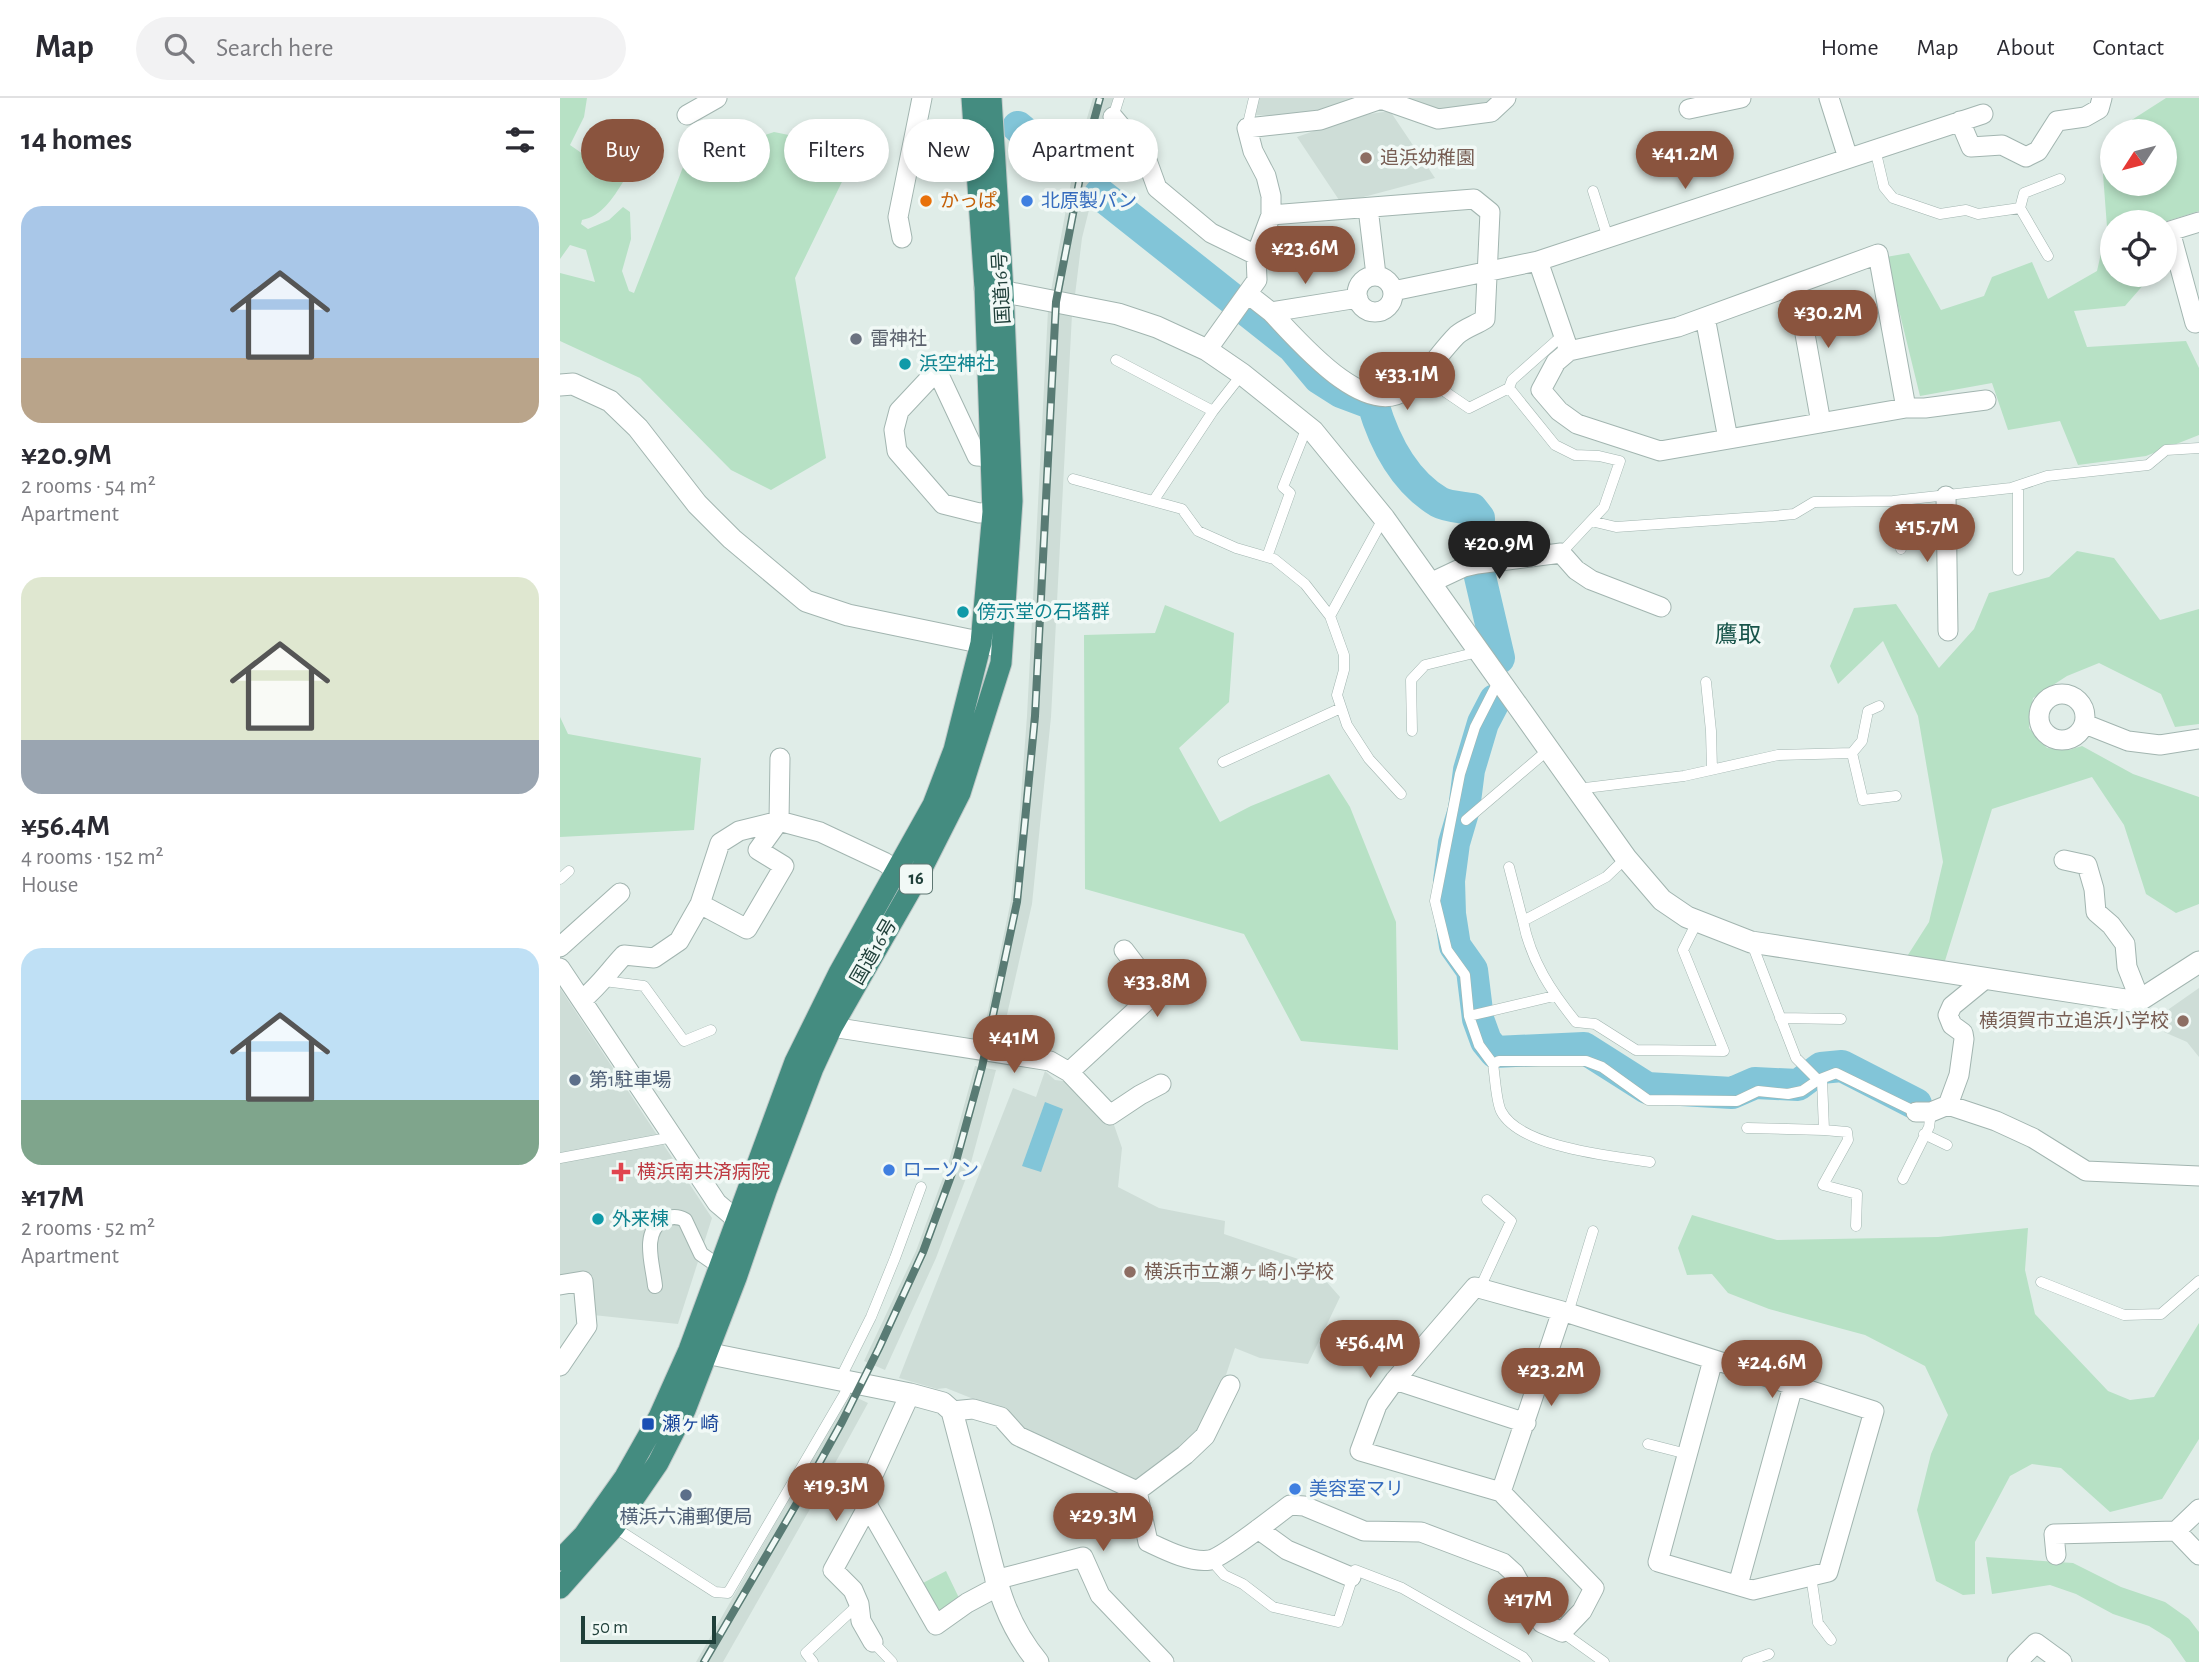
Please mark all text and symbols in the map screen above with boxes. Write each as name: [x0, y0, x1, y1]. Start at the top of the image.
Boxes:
search box: [136, 17, 626, 80]
icon: search: [160, 29, 198, 67]
text: Map: [35, 31, 94, 64]
text: Search here: [216, 35, 334, 61]
text: Home: [1821, 36, 1879, 60]
text: Map: [1917, 36, 1959, 60]
text: About: [1997, 36, 2054, 60]
text: Contact: [2092, 36, 2164, 60]
chip: Buy: [581, 119, 664, 182]
chip: Rent: [678, 119, 770, 182]
chip: Filters: [784, 119, 889, 182]
chip: New: [903, 119, 994, 182]
chip: Apartment: [1008, 119, 1158, 182]
north arrow: [2100, 119, 2177, 196]
map controls: [2100, 119, 2177, 287]
icon: filters: [501, 121, 539, 159]
text: 14 homes: [21, 125, 132, 155]
pin: ¥41.2M: [1628, 132, 1742, 191]
text: ¥41.2M: [1652, 142, 1718, 165]
place label: 追浜幼稚園: [1380, 147, 1475, 168]
marker: 追浜幼稚園: [1358, 150, 1374, 166]
place label: 北原製パン: [1041, 190, 1137, 211]
place label: かっぱ: [940, 191, 997, 211]
marker: かっぱ: [918, 193, 934, 209]
marker: 北原製パン: [1019, 193, 1035, 209]
button: locate: [2100, 210, 2177, 287]
pin: ¥23.6M: [1248, 226, 1362, 286]
text: ¥23.6M: [1271, 237, 1339, 260]
street label: 国道16号: [990, 251, 1013, 325]
icon: home: [217, 252, 343, 378]
pin: ¥30.2M: [1771, 290, 1885, 350]
text: ¥30.2M: [1794, 301, 1862, 324]
place label: 雷神社: [870, 328, 927, 349]
marker: 雷神社: [848, 331, 864, 347]
pin: ¥33.1M: [1350, 352, 1464, 412]
place label: 浜空神社: [919, 353, 995, 374]
marker: 浜空神社: [897, 356, 913, 372]
text: ¥33.1M: [1375, 363, 1439, 386]
text: ¥20.9M: [21, 440, 112, 470]
text: 2 rooms · 54 m²: [21, 475, 156, 498]
text: Apartment: [21, 503, 119, 526]
pin: ¥15.7M: [1870, 504, 1984, 564]
text: ¥15.7M: [1895, 515, 1959, 538]
pin: ¥20.9M: [1442, 522, 1556, 581]
text: ¥20.9M: [1464, 532, 1534, 555]
place label: 傍示堂の石塔群: [977, 601, 1110, 622]
marker: 傍示堂の石塔群: [955, 604, 971, 620]
district label: 鷹取: [1715, 622, 1761, 647]
icon: home: [217, 623, 343, 749]
text: ¥56.4M: [21, 811, 110, 841]
text: 4 rooms · 152 m²: [21, 846, 164, 869]
road number: 16: [900, 864, 932, 894]
text: House: [21, 874, 78, 897]
street label: 国道16号: [847, 915, 900, 988]
pin: ¥33.8M: [1100, 960, 1214, 1019]
text: ¥33.8M: [1124, 970, 1190, 993]
icon: home: [217, 994, 343, 1120]
place label: 横須賀市立追浜小学校: [1979, 1010, 2169, 1031]
marker: 横須賀市立追浜小学校: [2175, 1013, 2191, 1029]
pin: ¥41M: [973, 1016, 1055, 1075]
text: ¥41M: [989, 1026, 1039, 1049]
place label: 第1駐車場: [589, 1069, 672, 1090]
marker: 第1駐車場: [567, 1072, 583, 1088]
place label: 横浜南共済病院: [637, 1161, 770, 1182]
place label: ローソン: [903, 1161, 979, 1180]
marker: 横浜南共済病院: [611, 1162, 631, 1182]
marker: ローソン: [881, 1162, 897, 1178]
text: ¥17M: [21, 1182, 84, 1212]
place label: 外来棟: [612, 1208, 669, 1229]
marker: 外来棟: [590, 1211, 606, 1227]
text: 2 rooms · 52 m²: [21, 1217, 155, 1240]
text: Apartment: [21, 1245, 119, 1268]
place label: 横浜市立瀬ヶ崎小学校: [1144, 1261, 1334, 1282]
marker: 横浜市立瀬ヶ崎小学校: [1122, 1264, 1138, 1280]
pin: ¥56.4M: [1313, 1320, 1427, 1380]
text: ¥56.4M: [1336, 1331, 1404, 1354]
pin: ¥24.6M: [1715, 1340, 1829, 1400]
pin: ¥23.2M: [1494, 1348, 1608, 1408]
text: ¥24.6M: [1737, 1351, 1807, 1374]
text: ¥23.2M: [1517, 1359, 1585, 1382]
place label: 瀬ヶ崎: [662, 1414, 719, 1434]
marker: 瀬ヶ崎: [640, 1416, 656, 1432]
pin: ¥19.3M: [779, 1464, 893, 1523]
text: ¥19.3M: [804, 1474, 869, 1497]
place label: 美容室マリ: [1309, 1478, 1404, 1499]
marker: 美容室マリ: [1287, 1481, 1303, 1497]
marker: 横浜六浦郵便局: [678, 1487, 694, 1503]
pin: ¥29.3M: [1046, 1494, 1160, 1553]
text: ¥29.3M: [1069, 1504, 1137, 1527]
place label: 横浜六浦郵便局: [619, 1506, 753, 1527]
pin: ¥17M: [1487, 1578, 1569, 1637]
text: ¥17M: [1504, 1588, 1552, 1611]
scale bar: [581, 1613, 716, 1645]
text: 50 m: [592, 1618, 628, 1637]

